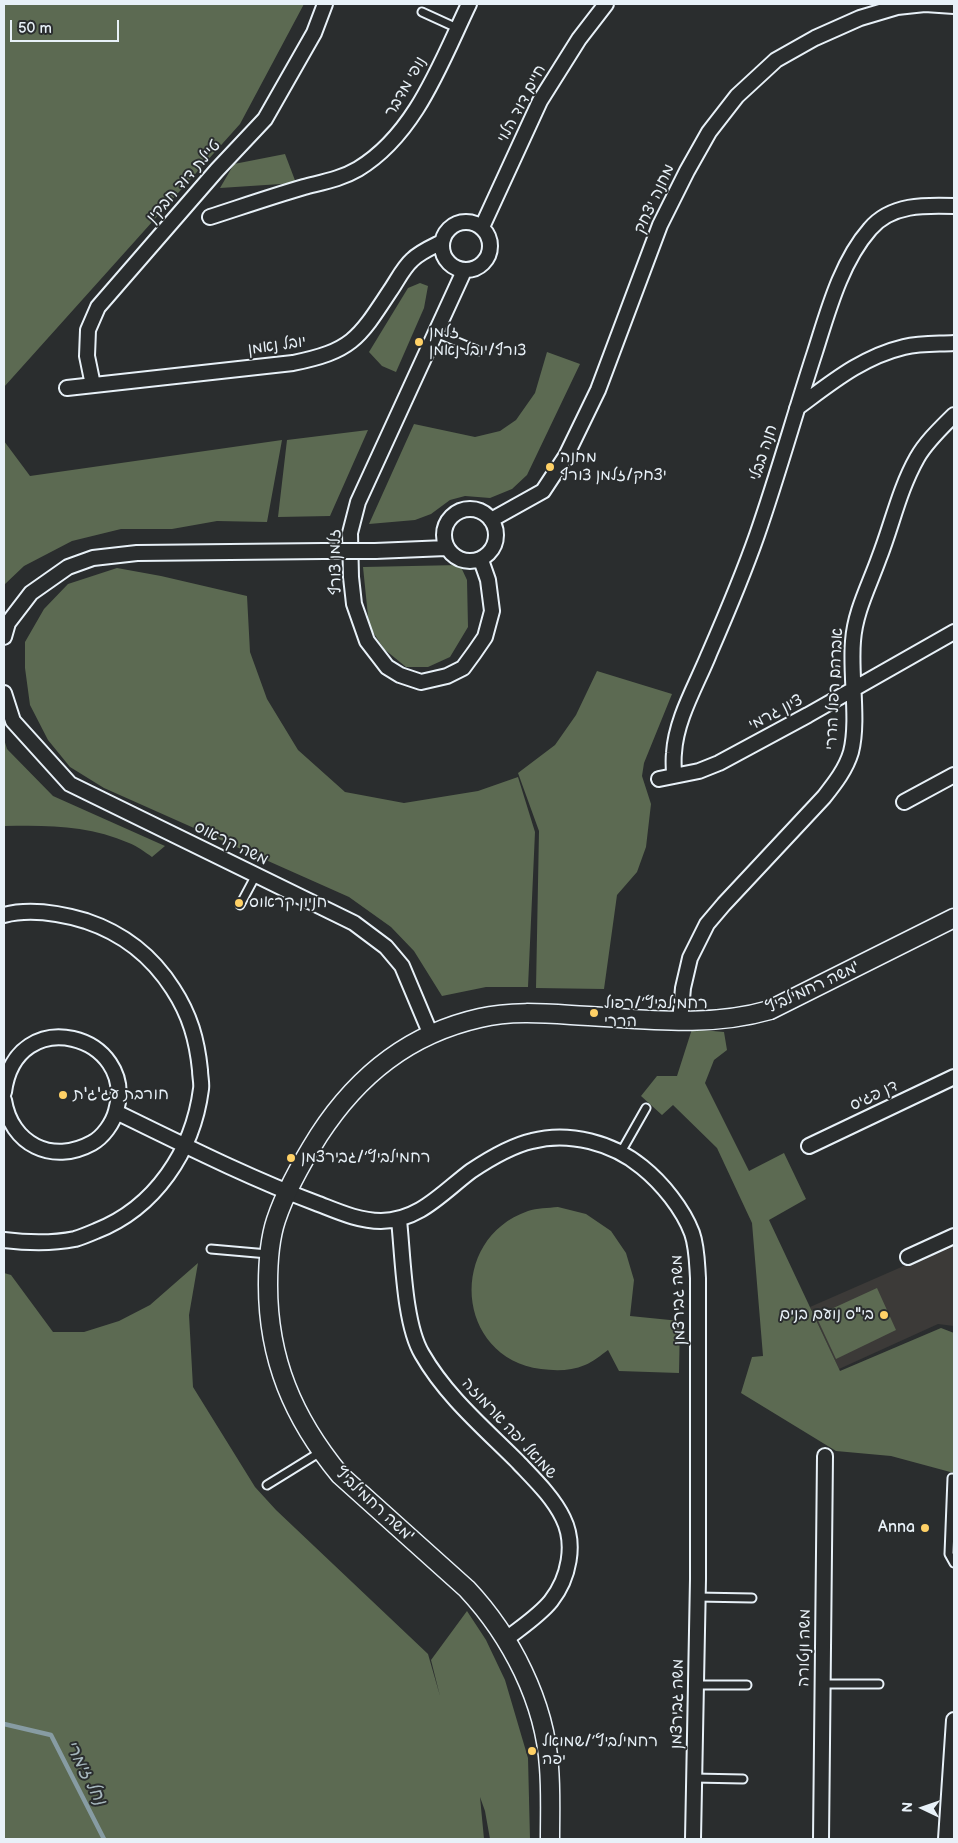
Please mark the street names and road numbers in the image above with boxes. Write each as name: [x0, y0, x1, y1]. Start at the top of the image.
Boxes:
street label: נופי מדבר: [381, 53, 431, 121]
street label: חיים דוד הלוי: [493, 62, 551, 146]
street label: טיילת דוד חבקין: [143, 137, 225, 227]
street label: מחנה יצחק: [631, 161, 679, 237]
street label: יובל נאמן: [247, 332, 307, 360]
street label: חנה בבלי: [746, 423, 782, 483]
street label: זלמן צורף: [326, 529, 346, 595]
street label: אברהם רפול הררי: [822, 627, 848, 751]
street label: ציון גרמי: [746, 691, 806, 735]
street label: משה קראוס: [191, 818, 271, 870]
street label: משה רחמילביץ': [763, 958, 863, 1018]
street label: דן פגיס: [847, 1077, 901, 1115]
street label: משה גבירצמן: [668, 1255, 690, 1345]
street label: שמואל יפה ארמוזה: [457, 1374, 561, 1484]
street label: משה רחמילביץ': [331, 1464, 417, 1546]
street label: משה ונטורה: [795, 1609, 815, 1687]
street label: משה גבירצמן: [668, 1659, 688, 1749]

